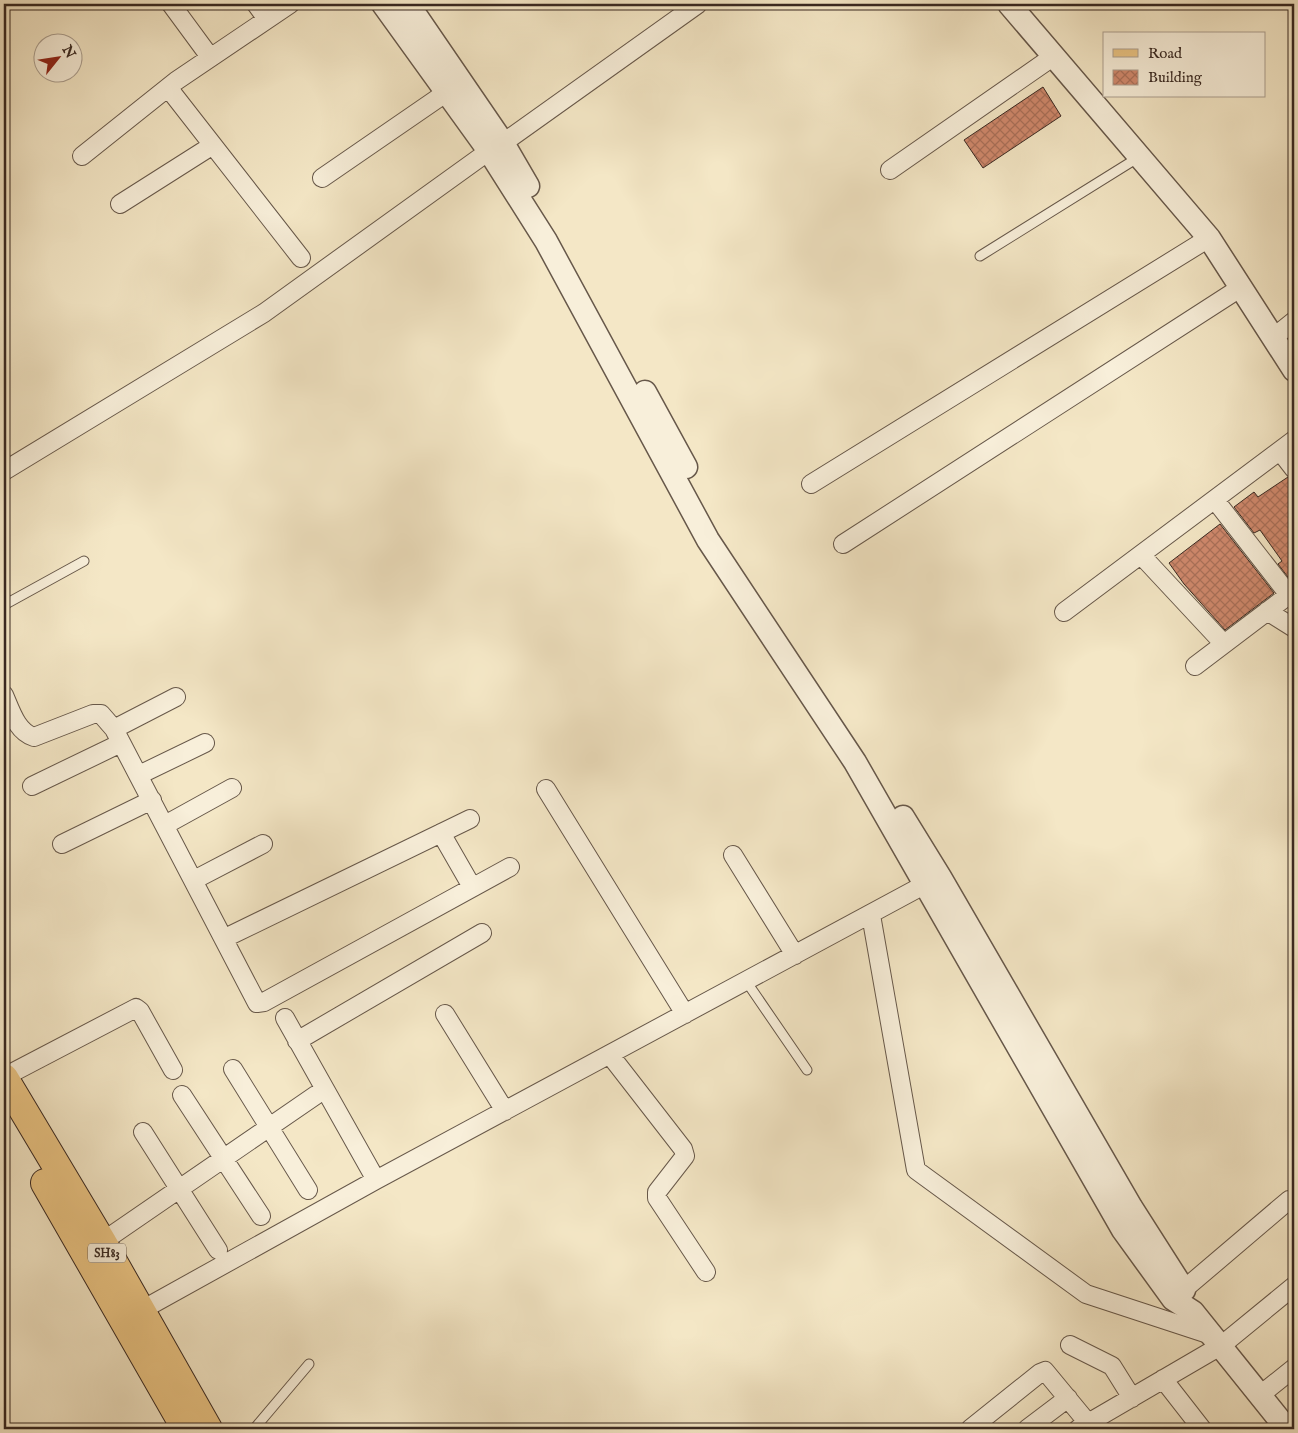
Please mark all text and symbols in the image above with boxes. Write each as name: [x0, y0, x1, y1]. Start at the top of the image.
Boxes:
north arrow: [32, 32, 82, 82]
legend: [1103, 32, 1266, 98]
text: N: [57, 41, 79, 62]
text: Road: [1148, 44, 1183, 63]
text: Building: [1148, 68, 1203, 87]
road number: SH83: [88, 1244, 126, 1262]

